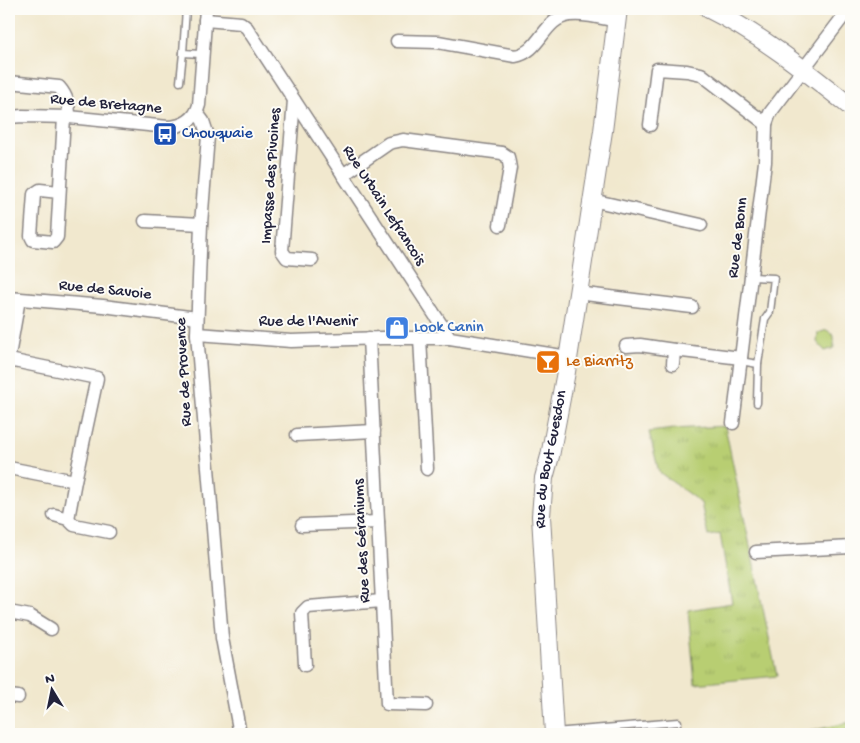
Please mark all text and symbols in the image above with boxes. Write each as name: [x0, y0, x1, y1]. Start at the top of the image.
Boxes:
street label: Rue de Bretagne: [49, 91, 163, 119]
street label: Impasse des Pivoines: [258, 106, 286, 244]
bus stop icon: Chouquaie: [152, 121, 178, 147]
place label: Chouquaie: [182, 125, 254, 144]
street label: Rue Urbain Lefrancois: [337, 142, 430, 271]
street label: Rue de Bonn: [725, 196, 753, 279]
street label: Rue de Savoie: [58, 277, 153, 305]
street label: Rue de l'Avenir: [259, 313, 359, 332]
shop icon: Look Canin: [384, 315, 410, 341]
street label: Rue de Provence: [173, 316, 197, 427]
place label: Look Canin: [414, 319, 484, 338]
bar icon: Le Biarritz: [535, 349, 561, 375]
place label: Le Biarritz: [566, 353, 634, 372]
street label: Rue du Bout Guesdon: [531, 388, 572, 529]
street label: Rue des Géraniums: [350, 477, 376, 603]
north arrow: [28, 666, 78, 716]
text: N: [44, 670, 56, 689]

